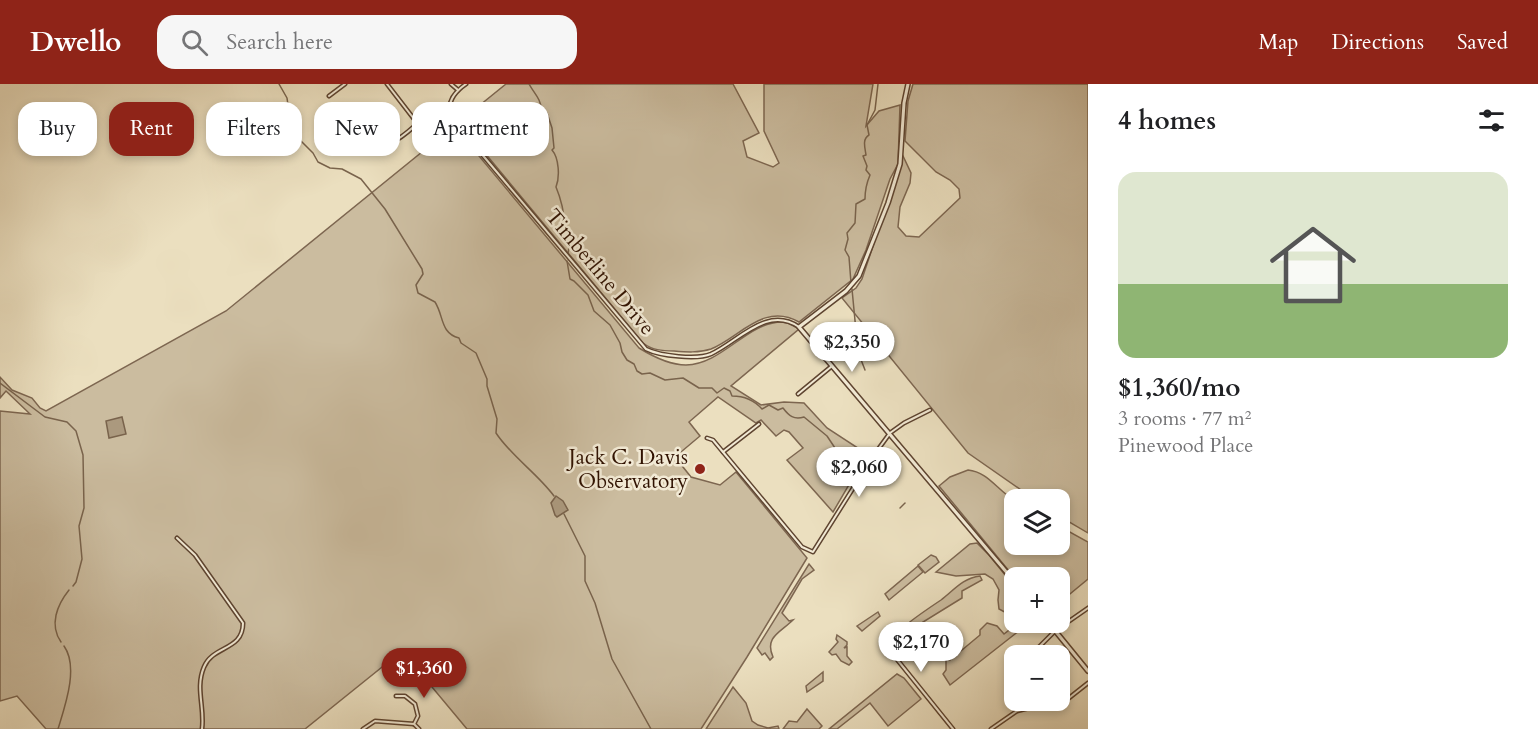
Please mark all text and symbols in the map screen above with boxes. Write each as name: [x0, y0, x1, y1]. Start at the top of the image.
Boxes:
search box: [157, 15, 577, 69]
text: Dwello: [30, 23, 121, 61]
icon: search: [178, 26, 211, 59]
text: Search here: [226, 27, 333, 57]
text: Map: [1258, 28, 1298, 57]
text: Directions: [1331, 28, 1424, 57]
text: Saved: [1457, 28, 1508, 57]
chip: Buy: [18, 102, 97, 156]
chip: Rent: [109, 102, 194, 156]
chip: Filters: [206, 102, 302, 156]
chip: New: [314, 102, 400, 156]
chip: Apartment: [412, 102, 549, 156]
text: 4 homes: [1118, 103, 1216, 138]
icon: filters: [1475, 104, 1508, 137]
street label: Timberline Drive: [539, 203, 661, 341]
icon: home: [1259, 211, 1367, 319]
pin: $2,350: [803, 322, 901, 373]
text: $2,350: [823, 328, 881, 355]
text: $1,360/mo: [1118, 370, 1241, 405]
text: 3 rooms · 77 m²: [1118, 405, 1251, 432]
text: Pinewood Place: [1118, 432, 1253, 459]
place label: Jack C. Davis Observatory: [566, 443, 688, 496]
pin: $2,060: [810, 447, 908, 498]
text: $2,060: [830, 453, 888, 480]
marker: Jack C. Davis Observatory: [693, 462, 707, 476]
map controls: [1004, 489, 1070, 711]
button: layers: [1004, 489, 1070, 555]
button: +: [1004, 567, 1070, 633]
pin: $2,170: [872, 622, 970, 673]
text: $2,170: [892, 628, 950, 655]
button: −: [1004, 645, 1070, 711]
pin: $1,360: [375, 648, 473, 699]
text: $1,360: [395, 654, 453, 681]

